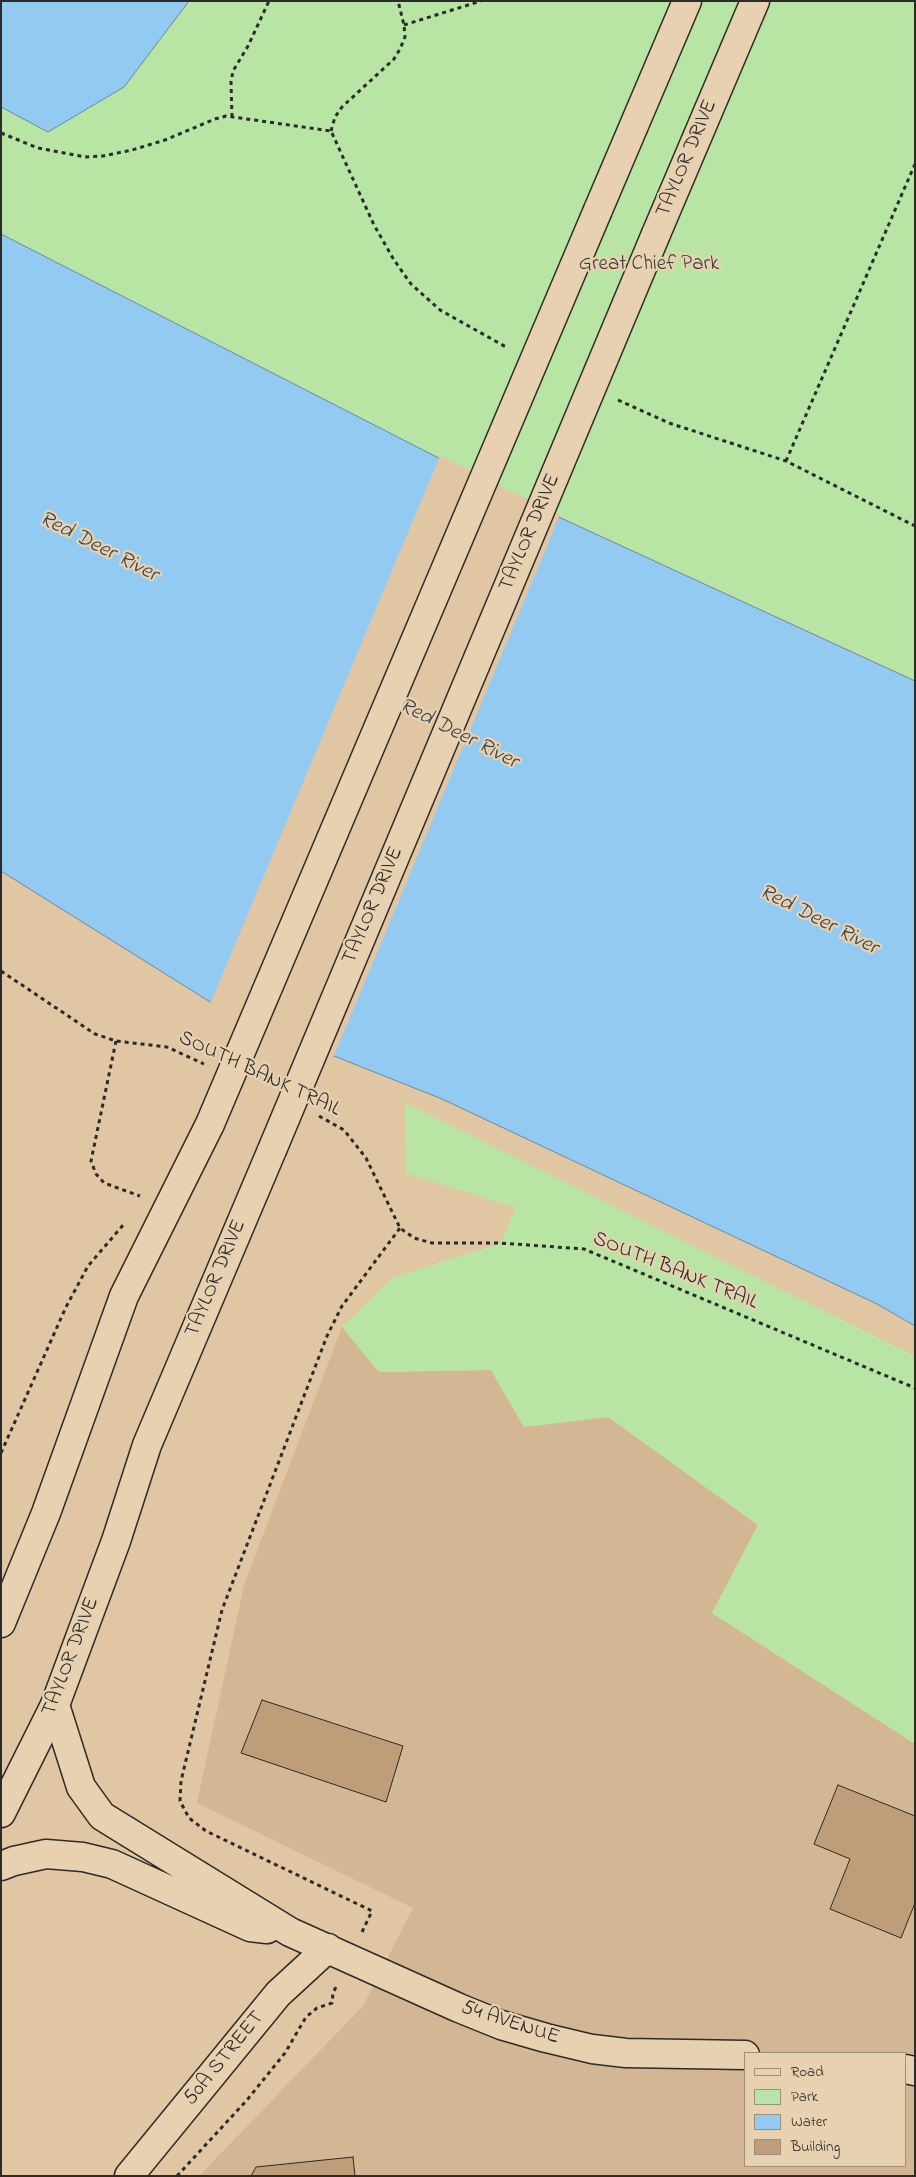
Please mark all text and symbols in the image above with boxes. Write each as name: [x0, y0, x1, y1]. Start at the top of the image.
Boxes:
street label: TAYLOR DRIVE: [652, 97, 724, 221]
park label: Great Chief Park: [579, 253, 719, 279]
street label: TAYLOR DRIVE: [495, 471, 567, 595]
water label: Red Deer River: [34, 507, 162, 589]
water label: Red Deer River: [394, 694, 522, 776]
street label: TAYLOR DRIVE: [338, 844, 410, 968]
water label: Red Deer River: [754, 880, 882, 962]
street label: SOUTH BANK TRAIL: [174, 1026, 344, 1124]
street label: TAYLOR DRIVE: [181, 1217, 253, 1341]
street label: SOUTH BANK TRAIL: [589, 1227, 761, 1317]
street label: TAYLOR DRIVE: [38, 1594, 106, 1720]
street label: 54 AVENUE: [458, 1996, 562, 2052]
street label: 50A STREET: [179, 2007, 271, 2111]
legend: [744, 2052, 906, 2167]
text: Road: [791, 2061, 824, 2083]
text: Park: [791, 2086, 818, 2108]
text: Water: [791, 2111, 827, 2133]
text: Building: [791, 2136, 840, 2158]

